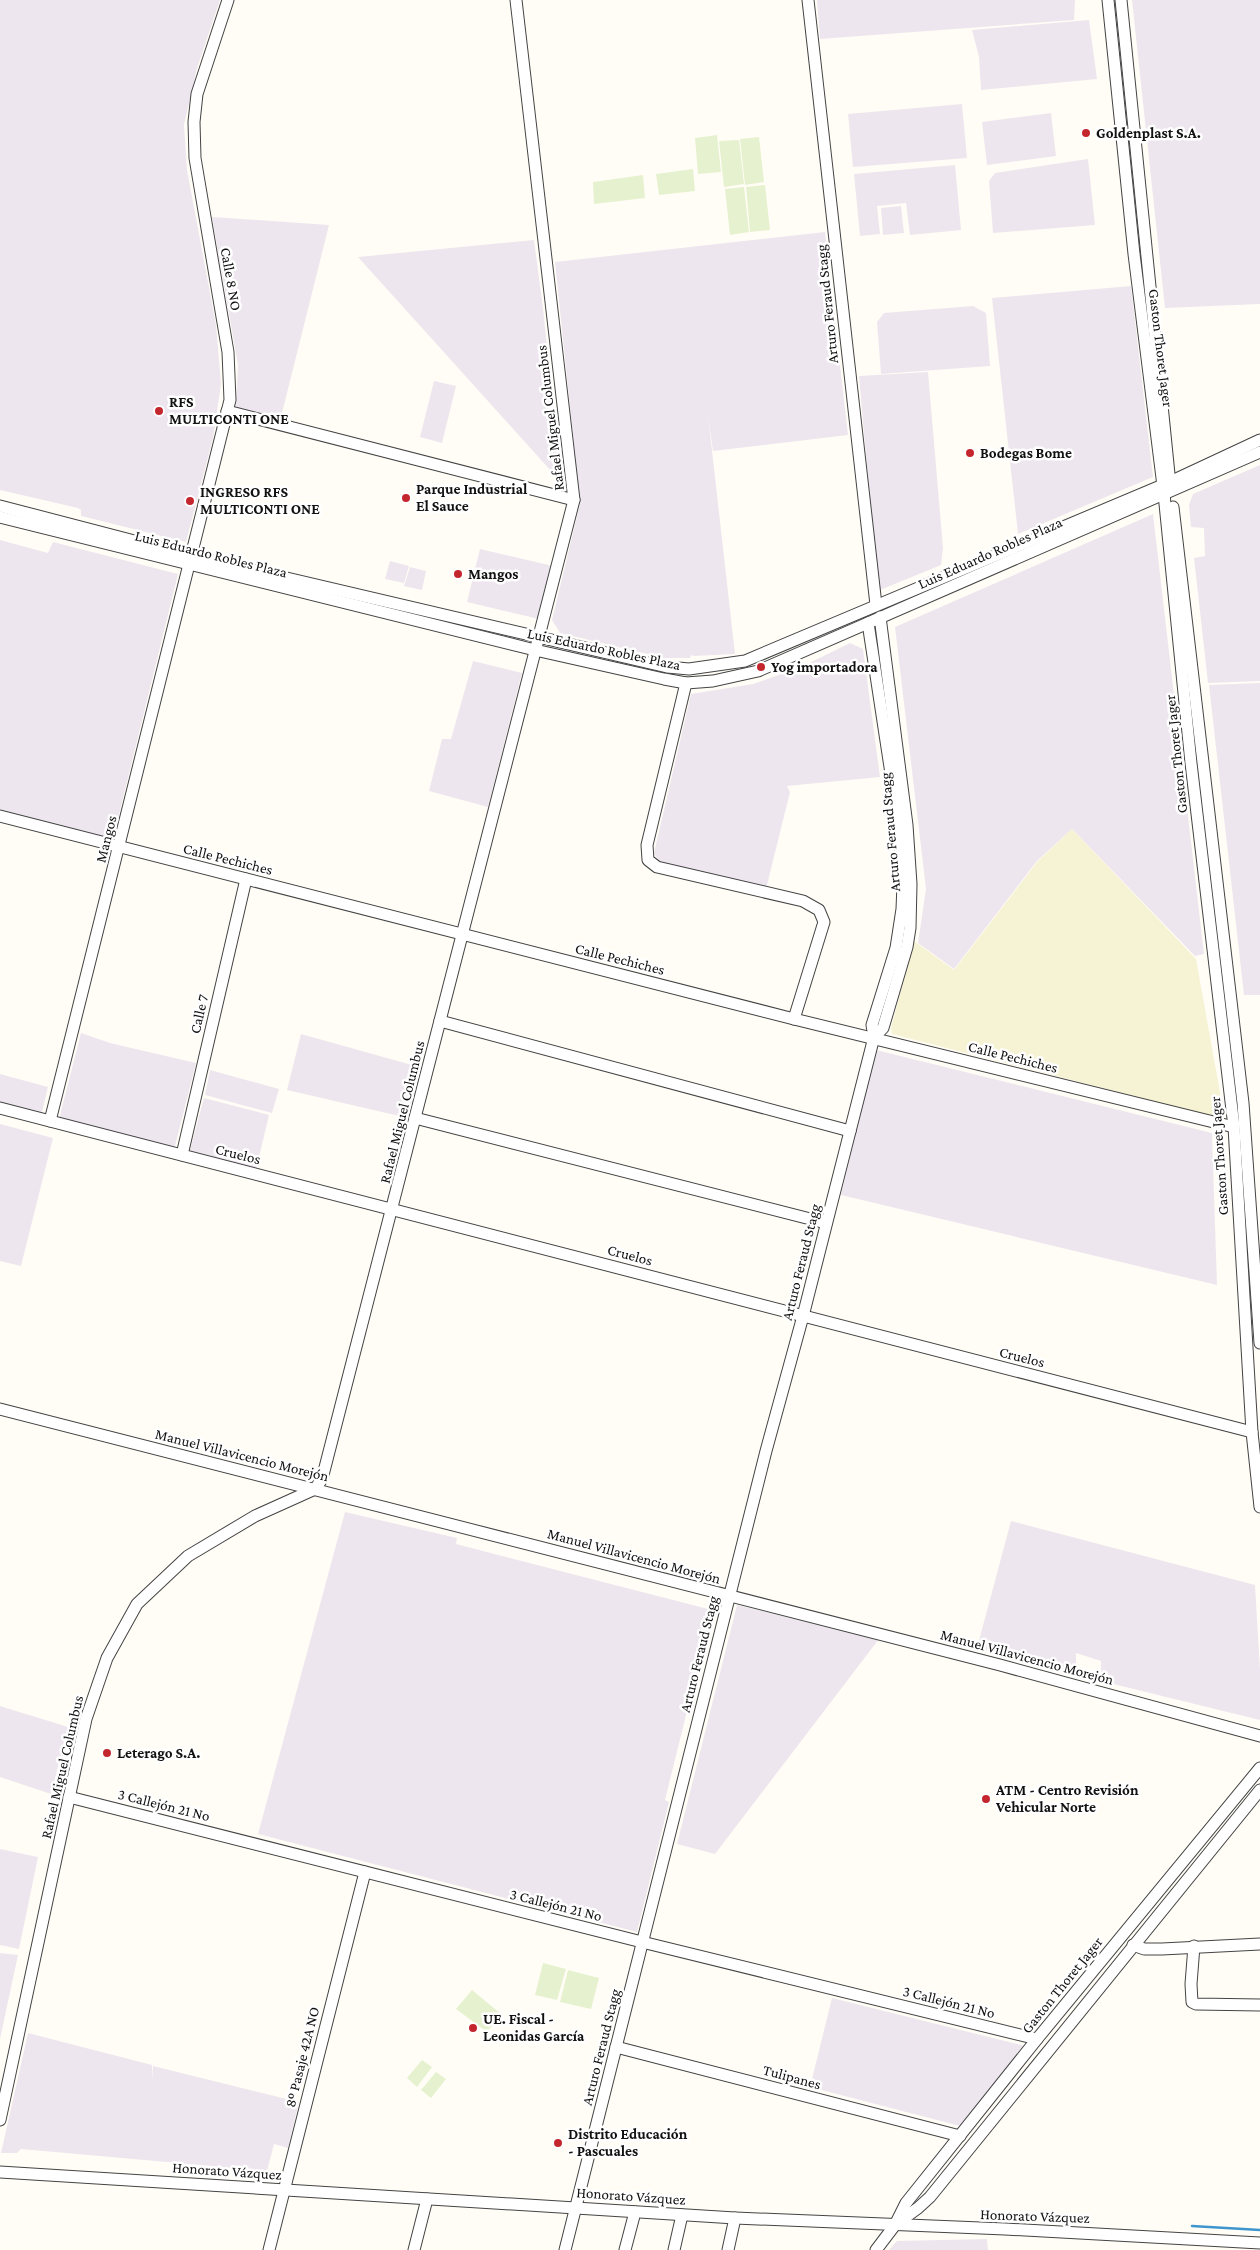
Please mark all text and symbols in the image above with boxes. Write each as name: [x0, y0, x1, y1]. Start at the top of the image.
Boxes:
place label: Goldenplast S.A.: [1096, 125, 1201, 141]
marker: Goldenplast S.A.: [1080, 127, 1092, 139]
street label: Arturo Feraud Stagg: [813, 244, 842, 364]
street label: Calle 8 NO: [218, 246, 244, 312]
street label: Gaston Thoret Jager: [1145, 288, 1176, 409]
street label: Rafael Miguel Columbus: [533, 344, 568, 492]
place label: RFS MULTICONTI ONE: [169, 394, 289, 427]
marker: RFS MULTICONTI ONE: [153, 405, 165, 417]
place label: Bodegas Bome: [980, 445, 1072, 461]
marker: Bodegas Bome: [964, 447, 976, 459]
place label: Parque Industrial El Sauce: [416, 481, 528, 514]
place label: INGRESO RFS MULTICONTI ONE: [200, 484, 320, 517]
marker: Parque Industrial El Sauce: [400, 492, 412, 504]
marker: INGRESO RFS MULTICONTI ONE: [184, 495, 196, 507]
street label: Luis Eduardo Robles Plaza: [915, 514, 1065, 592]
street label: Luis Eduardo Robles Plaza: [133, 527, 289, 581]
place label: Mangos: [468, 566, 518, 582]
marker: Mangos: [452, 568, 464, 580]
street label: Luis Eduardo Robles Plaza: [526, 625, 682, 673]
place label: Yog importadora: [771, 659, 878, 675]
marker: Yog importadora: [755, 661, 767, 673]
street label: Gaston Thoret Jager: [1162, 693, 1191, 814]
street label: Arturo Feraud Stagg: [877, 772, 904, 892]
street label: Mangos: [92, 814, 121, 864]
street label: Calle Pechiches: [182, 840, 275, 878]
street label: Calle Pechiches: [574, 940, 667, 978]
street label: Calle 7: [187, 993, 211, 1035]
street label: Calle Pechiches: [967, 1038, 1060, 1076]
street label: Rafael Miguel Columbus: [377, 1039, 428, 1185]
street label: Gaston Thoret Jager: [1207, 1095, 1232, 1216]
street label: Cruelos: [214, 1141, 262, 1167]
street label: Arturo Feraud Stagg: [779, 1202, 824, 1322]
street label: Cruelos: [606, 1241, 654, 1269]
street label: Cruelos: [998, 1344, 1046, 1370]
street label: Manuel Villavicencio Morejón: [153, 1426, 331, 1485]
street label: Manuel Villavicencio Morejón: [545, 1525, 722, 1588]
street label: Arturo Feraud Stagg: [677, 1594, 722, 1714]
street label: Manuel Villavicencio Morejón: [938, 1626, 1115, 1689]
street label: Rafael Miguel Columbus: [38, 1694, 87, 1840]
place label: Leterago S.A.: [117, 1745, 201, 1761]
marker: Leterago S.A.: [101, 1747, 113, 1759]
place label: ATM - Centro Revisión Vehicular Norte: [995, 1782, 1139, 1815]
street label: 3 Callejón 21 No: [116, 1786, 212, 1825]
marker: ATM - Centro Revisión Vehicular Norte: [980, 1793, 992, 1805]
street label: 3 Callejón 21 No: [508, 1886, 604, 1925]
street label: Gaston Thoret Jager: [1018, 1933, 1107, 2037]
street label: 3 Callejón 21 No: [901, 1983, 997, 2022]
street label: Arturo Feraud Stagg: [579, 1987, 624, 2107]
street label: 8º Pasaje 42A NO: [282, 2005, 323, 2109]
place label: UE. Fiscal - Leonidas García: [483, 2011, 585, 2044]
marker: UE. Fiscal - Leonidas García: [467, 2022, 479, 2034]
street label: Tulipanes: [761, 2062, 823, 2093]
place label: Distrito Educación - Pascuales: [568, 2126, 688, 2159]
marker: Distrito Educación - Pascuales: [552, 2137, 564, 2149]
street label: Honorato Vázquez: [172, 2159, 282, 2184]
street label: Honorato Vázquez: [576, 2184, 686, 2209]
street label: Honorato Vázquez: [980, 2206, 1090, 2227]

